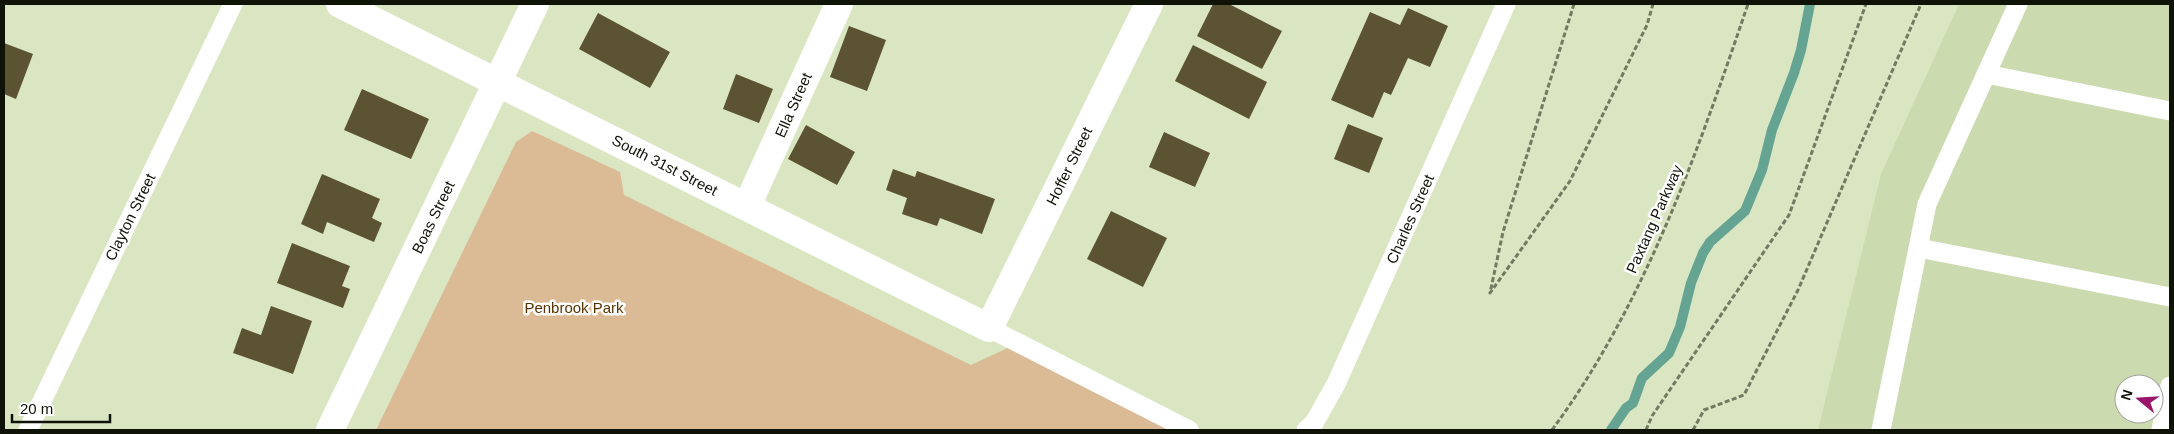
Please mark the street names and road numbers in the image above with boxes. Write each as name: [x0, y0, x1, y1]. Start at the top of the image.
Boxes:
street label: Ella Street: [771, 69, 815, 140]
street label: Hoffer Street: [1043, 123, 1096, 208]
street label: South 31st Street: [610, 131, 721, 199]
street label: Paxtang Parkway: [1622, 162, 1686, 276]
street label: Clayton Street: [102, 170, 159, 263]
street label: Charles Street: [1383, 171, 1438, 266]
street label: Boas Street: [408, 177, 458, 256]

